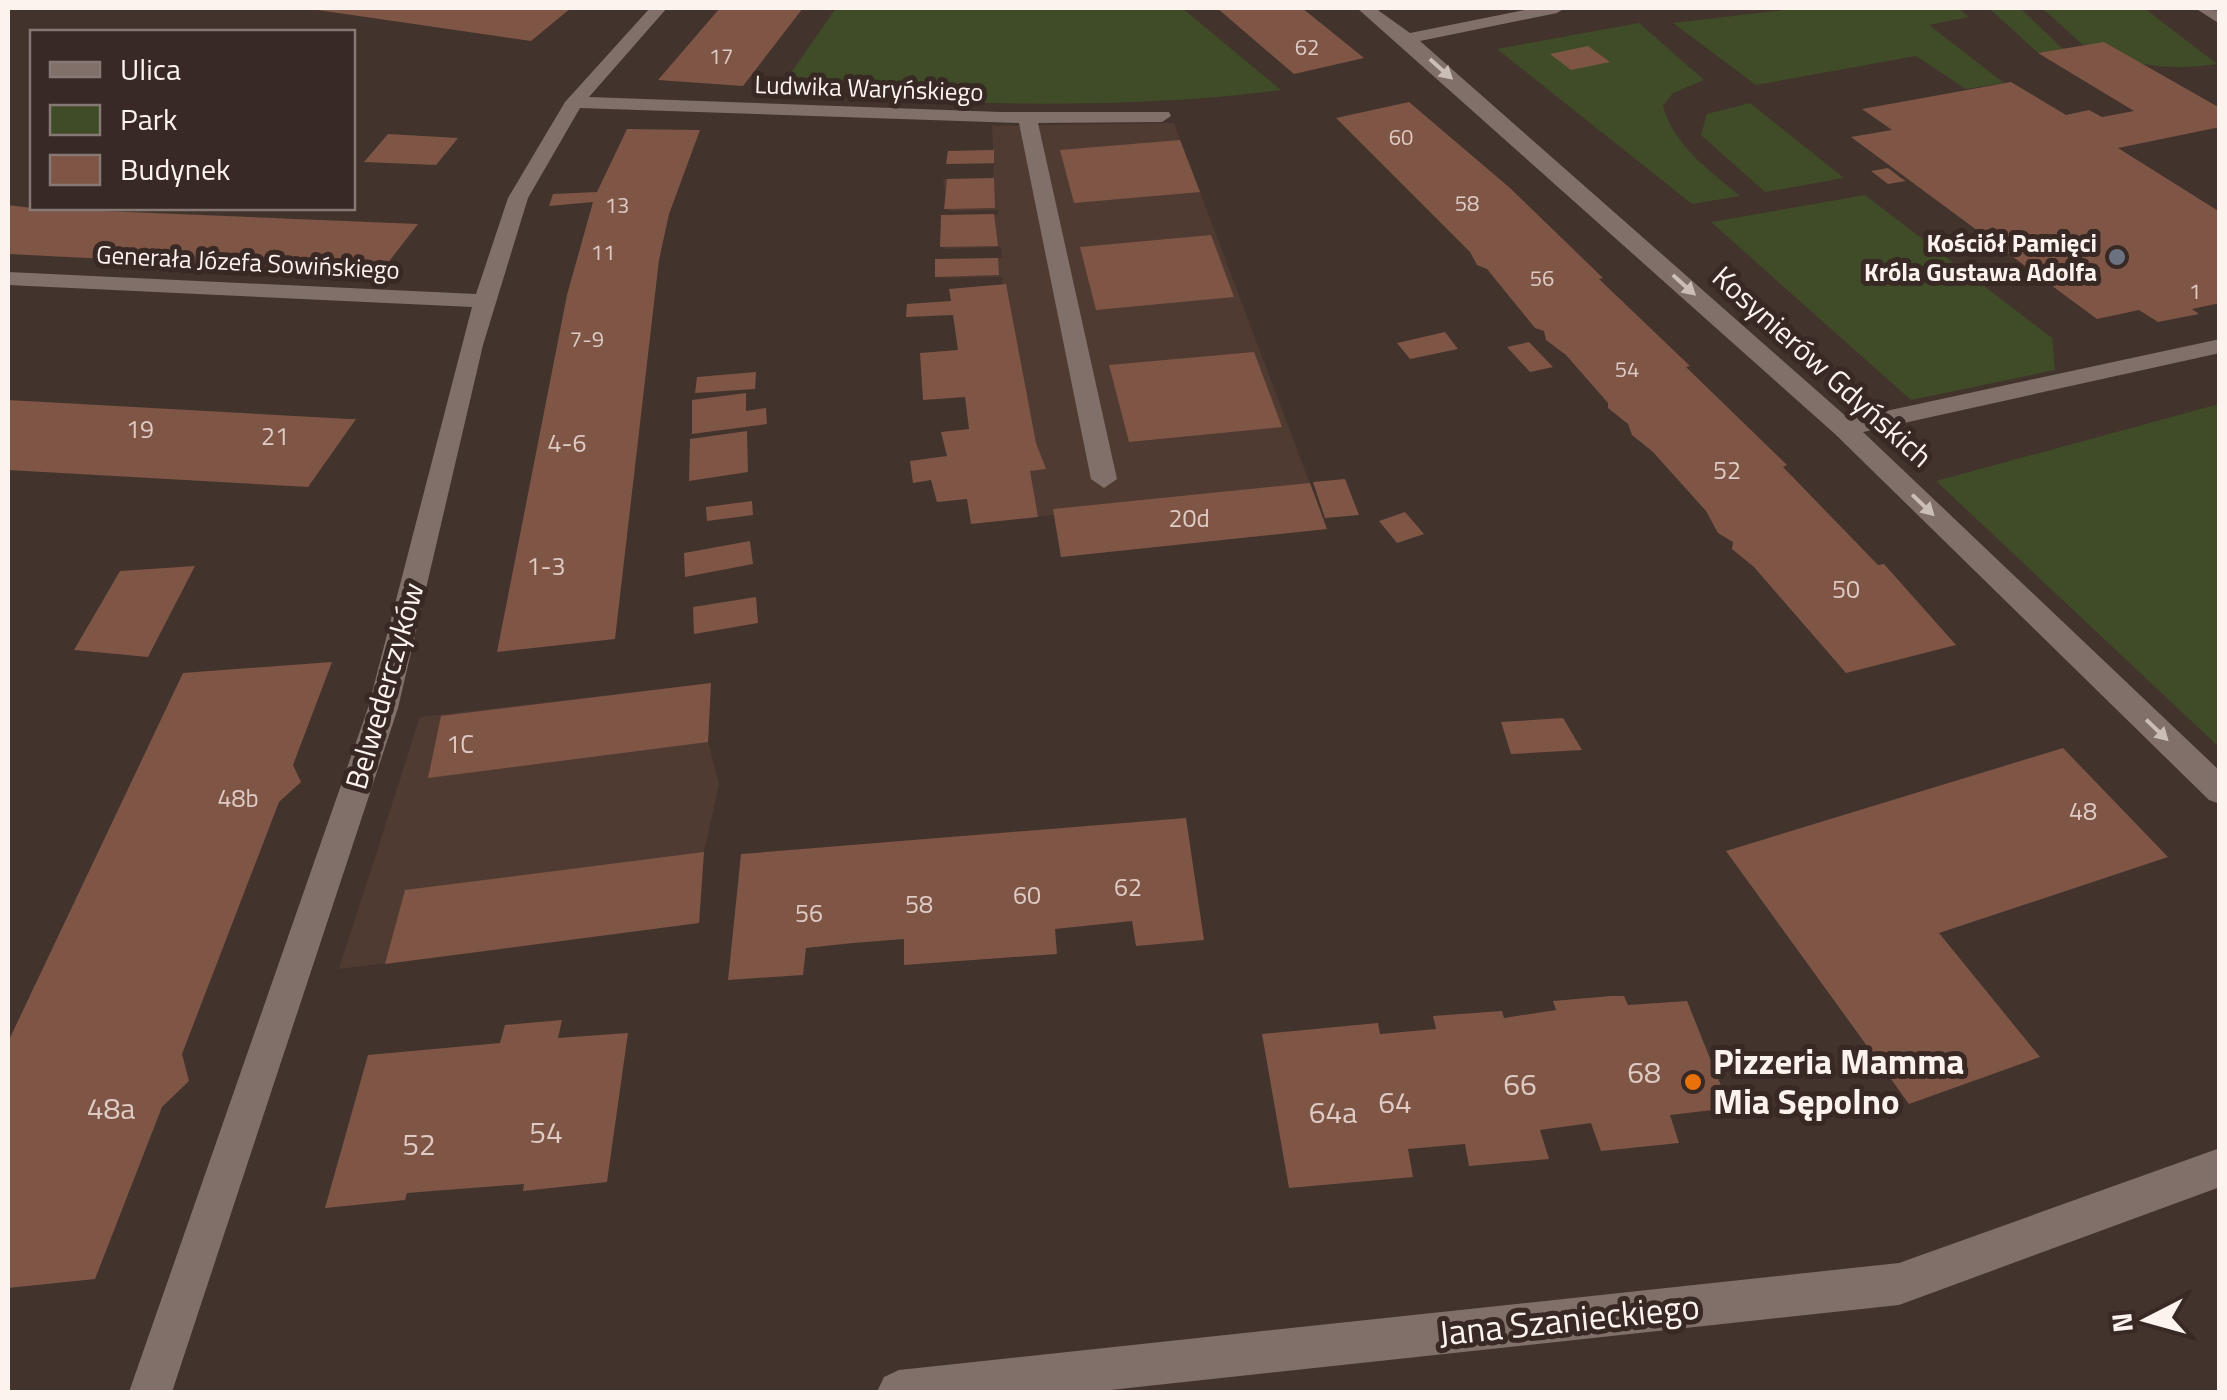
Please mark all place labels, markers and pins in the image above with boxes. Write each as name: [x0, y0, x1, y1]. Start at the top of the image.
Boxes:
place label: Kościół Pamięci Króla Gustawa Adolfa: [1864, 224, 2097, 291]
marker: Kościół Pamięci Króla Gustawa Adolfa: [2106, 246, 2128, 268]
place label: Pizzeria Mamma Mia Sępolno: [1713, 1034, 1964, 1128]
marker: Pizzeria Mamma Mia Sępolno: [1682, 1071, 1704, 1093]

